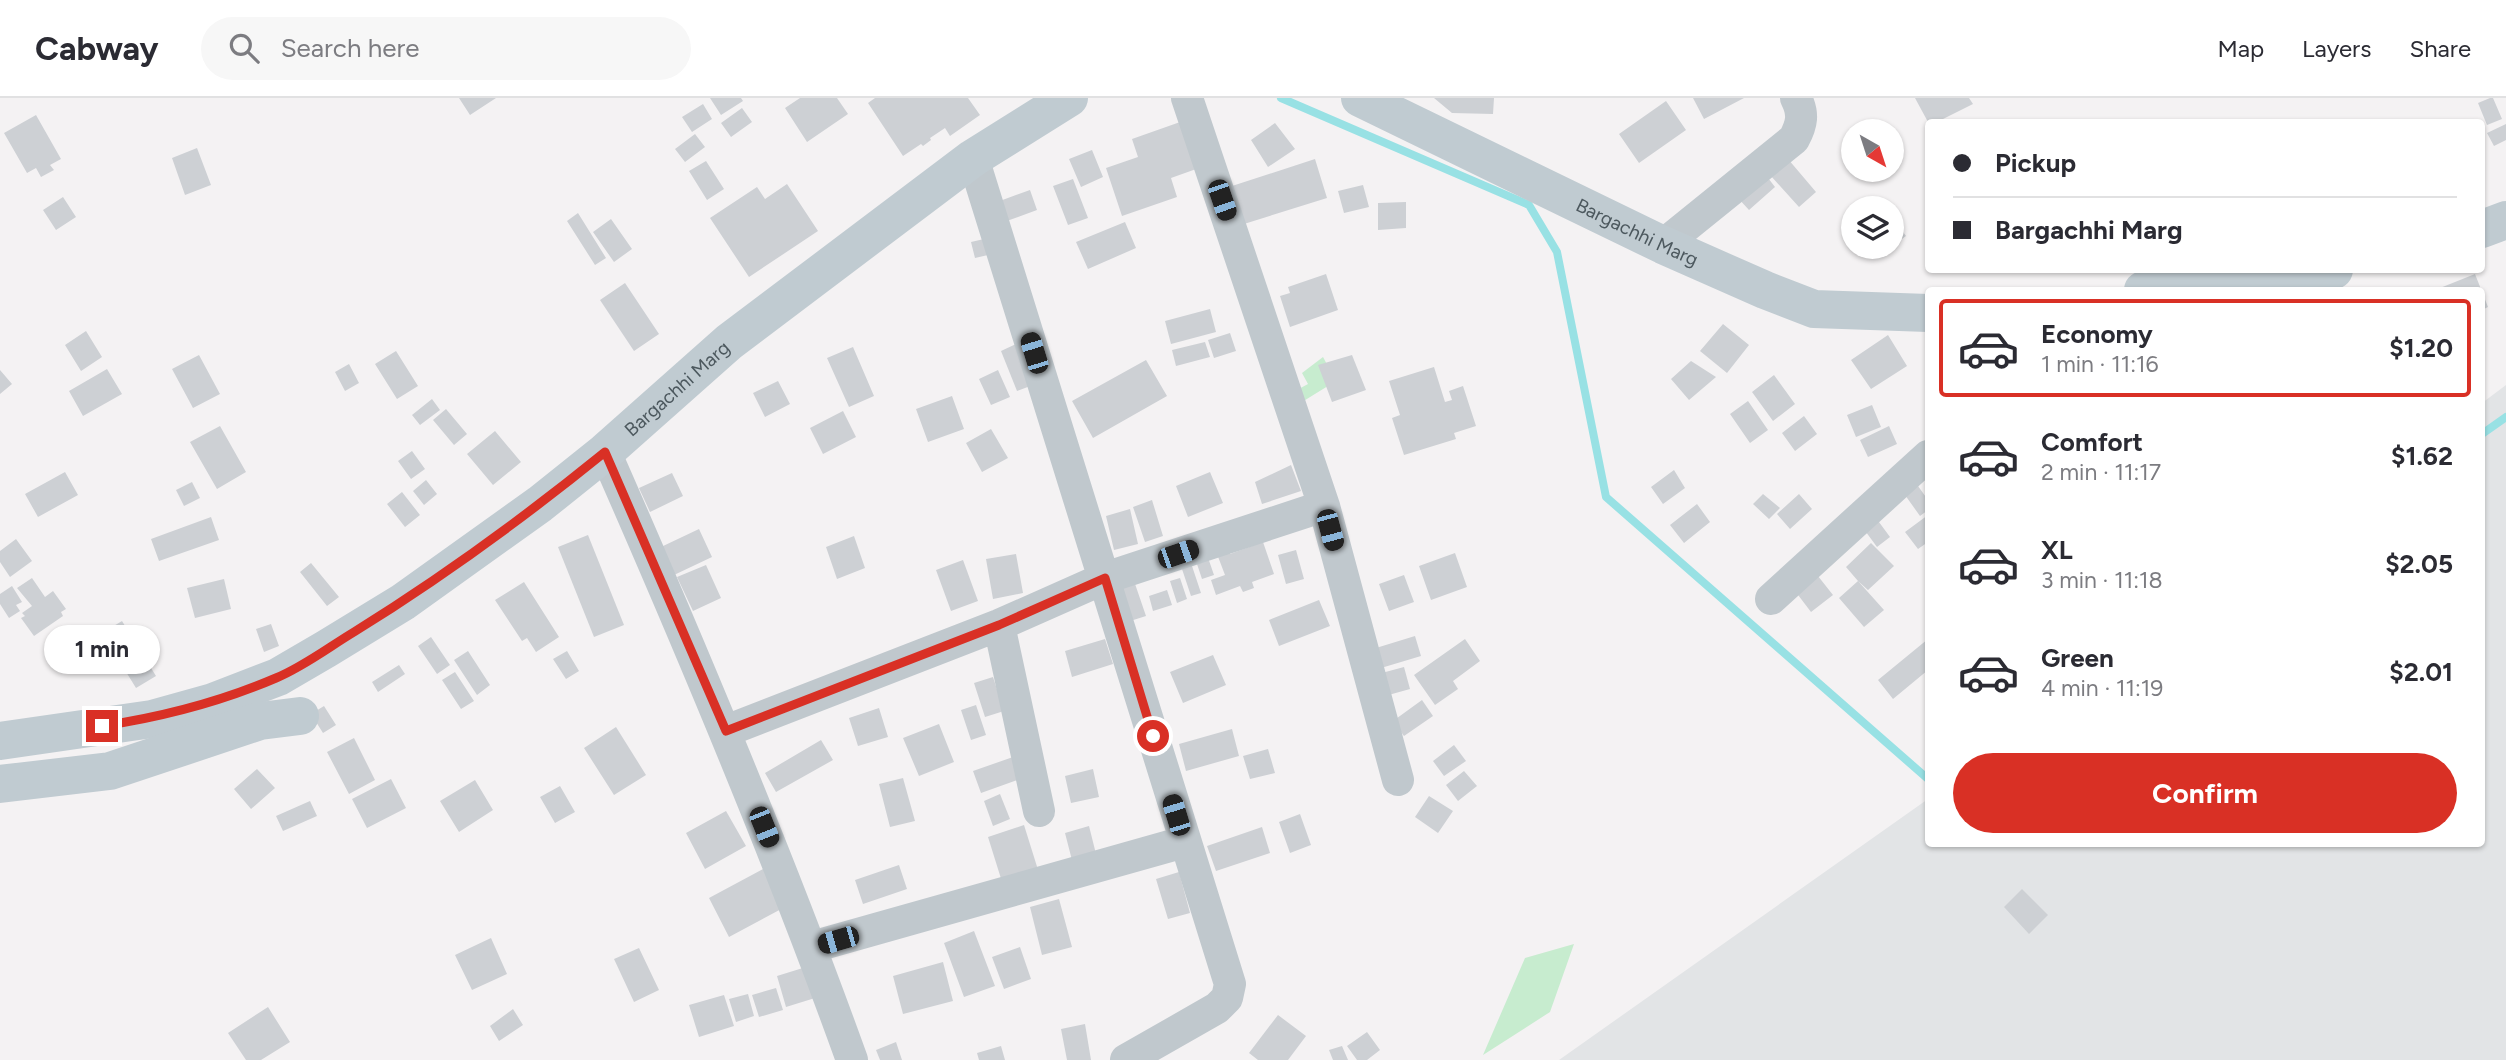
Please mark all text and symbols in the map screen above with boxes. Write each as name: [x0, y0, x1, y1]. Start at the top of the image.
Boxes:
search box: [201, 17, 691, 80]
text: Cabway: [35, 29, 159, 68]
icon: search: [225, 29, 263, 67]
text: Search here: [281, 32, 420, 64]
text: Map: [2217, 34, 2264, 63]
text: Layers: [2302, 34, 2371, 63]
text: Share: [2409, 34, 2471, 63]
north arrow: [1841, 119, 1904, 182]
map controls: [1841, 119, 1904, 259]
text: Pickup: [1995, 147, 2076, 179]
car: [1206, 177, 1239, 223]
street label: Bargachhi Marg: [1572, 193, 1702, 271]
button: layers: [1841, 196, 1904, 259]
text: Bargachhi Marg: [1995, 214, 2183, 246]
icon: car: [1957, 317, 2020, 380]
text: Economy: [2041, 318, 2153, 350]
car: [1018, 330, 1051, 376]
text: $1.20: [2389, 332, 2453, 364]
street label: Bargachhi Marg: [620, 336, 734, 441]
text: 1 min · 11:16: [2041, 350, 2158, 378]
icon: car: [1957, 425, 2020, 488]
text: Comfort: [2041, 426, 2143, 458]
text: $1.62: [2391, 440, 2453, 472]
text: 2 min · 11:17: [2041, 458, 2161, 486]
car: [1315, 507, 1346, 553]
icon: car: [1957, 533, 2020, 596]
text: XL: [2041, 534, 2073, 566]
car: [1155, 537, 1202, 571]
text: $2.05: [2385, 548, 2453, 580]
text: 3 min · 11:18: [2041, 566, 2163, 594]
callout: 1 min: [44, 624, 160, 674]
text: 1 min: [75, 635, 129, 663]
icon: car: [1957, 641, 2020, 704]
text: Green: [2041, 642, 2114, 674]
text: $2.01: [2389, 656, 2453, 688]
text: 4 min · 11:19: [2041, 674, 2163, 702]
route end: [86, 710, 118, 742]
route start: [1137, 720, 1169, 752]
button: Confirm: [1953, 753, 2457, 833]
car: [1160, 792, 1193, 838]
car: [747, 804, 782, 850]
car: [815, 924, 862, 956]

